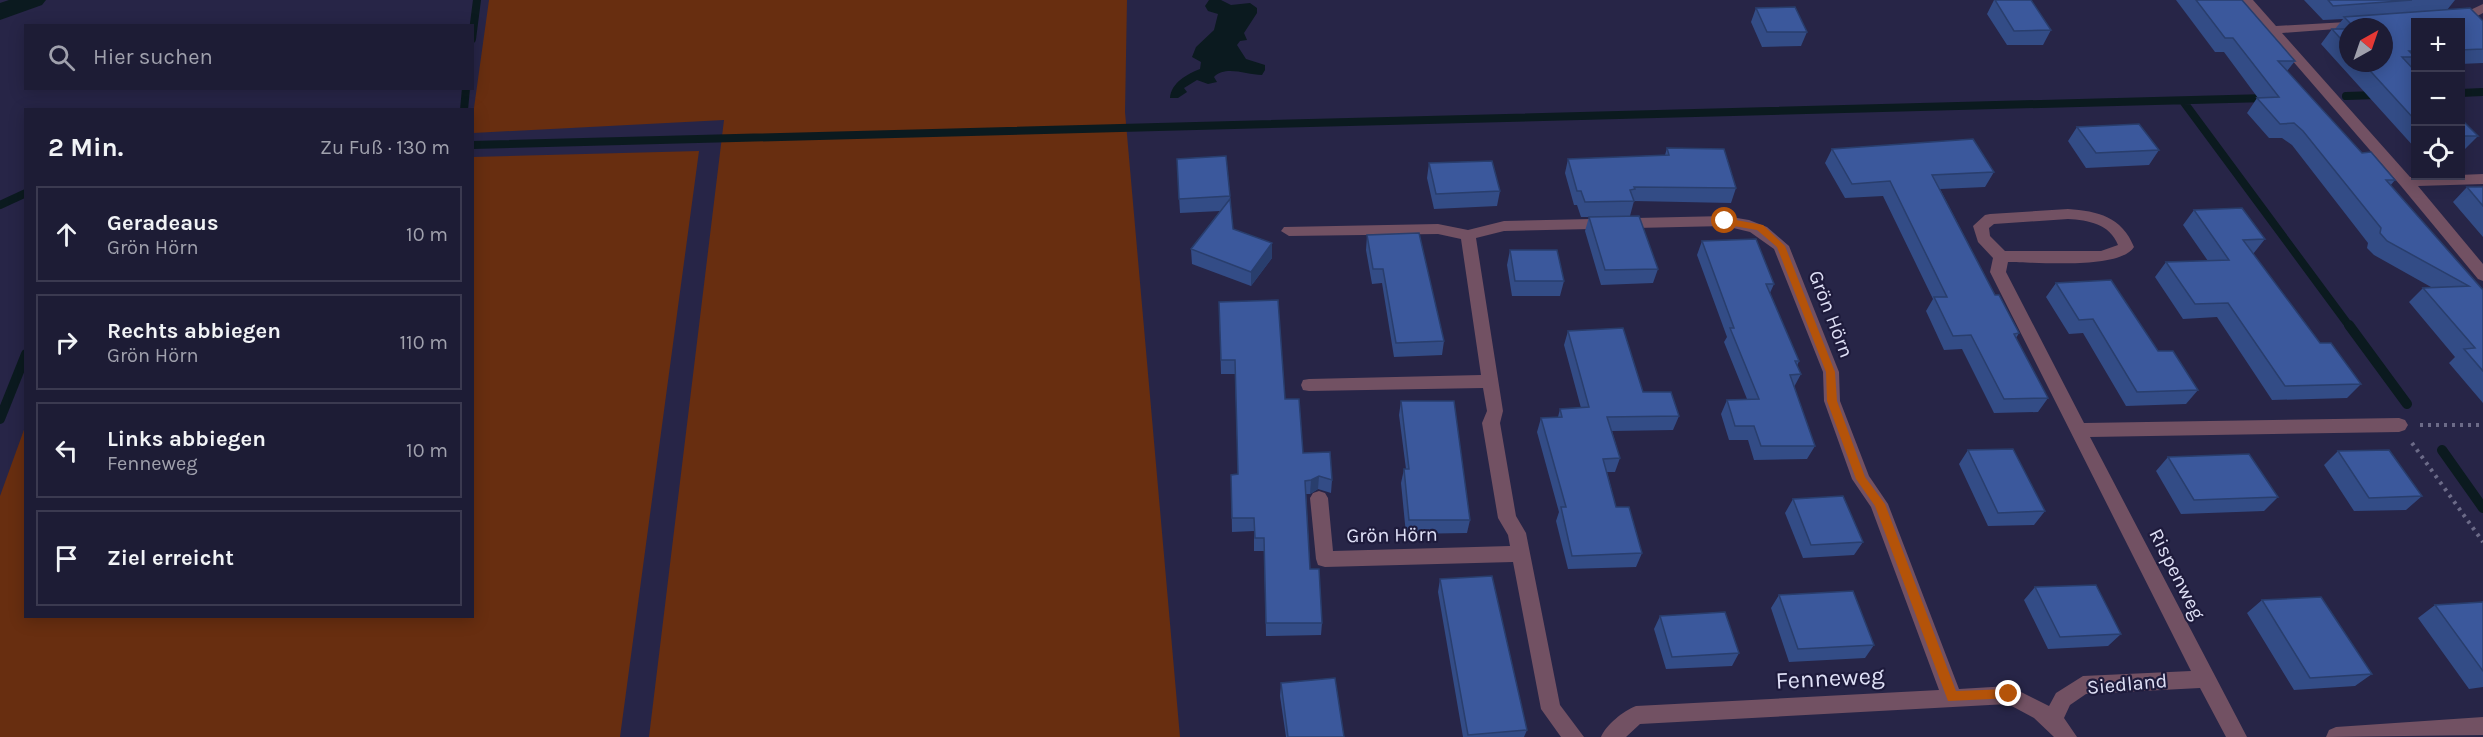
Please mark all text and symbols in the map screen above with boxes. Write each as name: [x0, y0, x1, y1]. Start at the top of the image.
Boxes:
north arrow: [2339, 18, 2393, 72]
map controls: [2411, 18, 2465, 180]
button: +: [2411, 18, 2465, 72]
search box: [24, 24, 474, 90]
icon: search: [45, 41, 78, 74]
text: Hier suchen: [93, 44, 213, 70]
button: −: [2411, 72, 2465, 126]
button: locate: [2411, 126, 2465, 180]
text: 2 Min.: [48, 132, 123, 163]
text: Zu Fuß · 130 m: [320, 136, 450, 159]
route start: [1711, 207, 1737, 233]
text: Geradeaus: [107, 210, 219, 236]
icon: ahead: [50, 218, 83, 251]
text: 10 m: [406, 223, 448, 246]
text: Grön Hörn: [107, 236, 198, 259]
street label: Grön Hörn: [1804, 267, 1858, 361]
text: Rechts abbiegen: [107, 318, 281, 344]
icon: right: [50, 326, 83, 359]
text: 110 m: [399, 331, 448, 354]
text: Grön Hörn: [107, 344, 198, 367]
text: Links abbiegen: [107, 426, 266, 452]
icon: left: [50, 434, 83, 467]
text: 10 m: [406, 439, 448, 462]
text: Fenneweg: [107, 452, 198, 475]
street label: Grön Hörn: [1346, 523, 1438, 547]
street label: Rispenweg: [2144, 525, 2210, 623]
icon: arrive: [50, 542, 83, 575]
text: Ziel erreicht: [107, 545, 234, 571]
street label: Fenneweg: [1775, 661, 1885, 695]
street label: Siedland: [2086, 669, 2168, 699]
route end: [1995, 680, 2021, 706]

